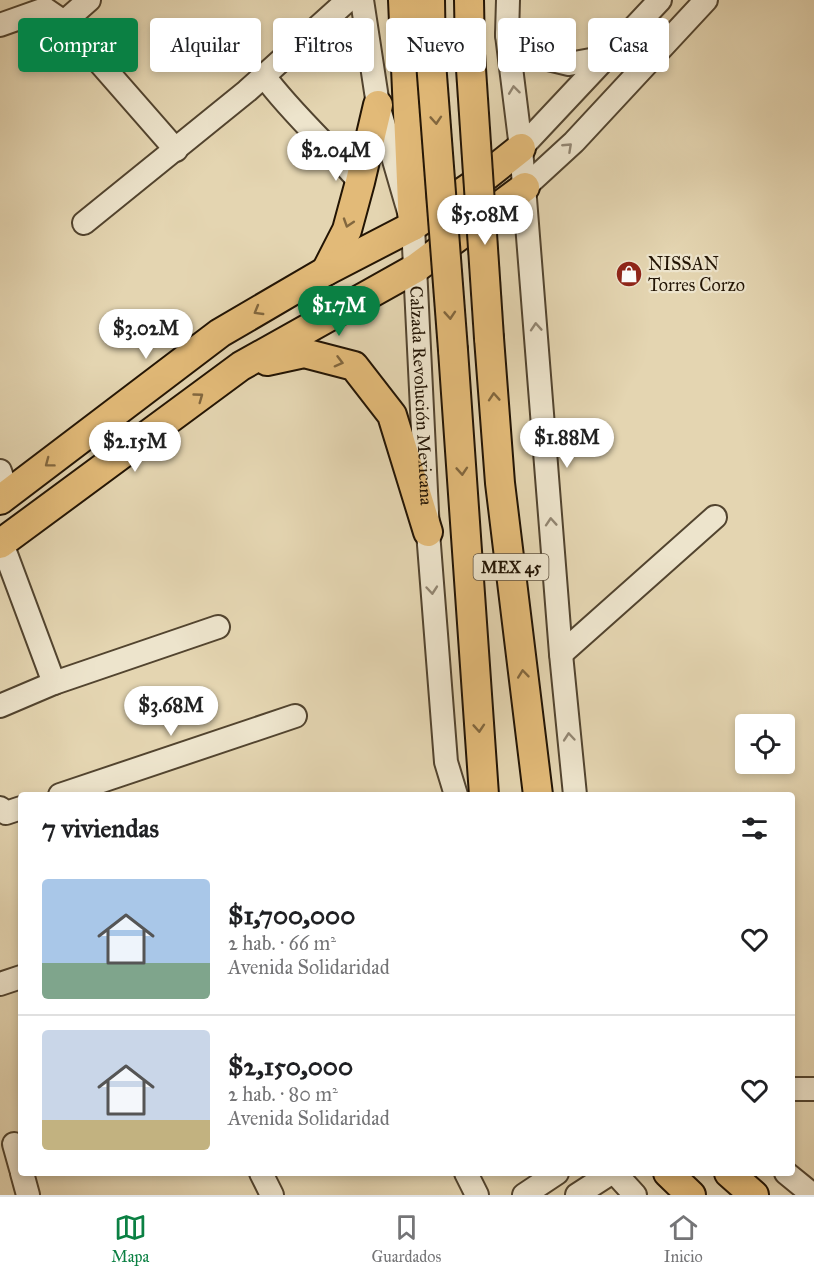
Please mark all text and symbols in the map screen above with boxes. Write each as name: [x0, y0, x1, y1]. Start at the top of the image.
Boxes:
chip: Comprar: [18, 18, 138, 72]
chip: Alquilar: [150, 18, 261, 72]
chip: Filtros: [273, 18, 374, 72]
chip: Nuevo: [386, 18, 486, 72]
chip: Piso: [498, 18, 576, 72]
chip: Casa: [588, 18, 669, 72]
one-way arrow: [508, 85, 521, 94]
one-way arrow: [429, 116, 442, 125]
pin: $2.04M: [287, 131, 385, 182]
text: $2.04M: [301, 138, 371, 162]
one-way arrow: [560, 144, 571, 155]
pin: $5.08M: [436, 195, 534, 246]
text: $5.08M: [451, 202, 519, 226]
one-way arrow: [343, 217, 356, 228]
place label: NISSAN Torres Corzo: [648, 253, 745, 296]
shop icon: NISSAN Torres Corzo: [614, 259, 644, 289]
street label: Calzada Revolución Mexicana: [405, 285, 438, 506]
pin: $1.7M: [297, 286, 381, 337]
text: $1.7M: [312, 293, 366, 317]
one-way arrow: [254, 304, 264, 316]
pin: $3.02M: [97, 309, 195, 360]
one-way arrow: [444, 310, 457, 319]
text: $3.02M: [113, 316, 179, 340]
one-way arrow: [530, 323, 543, 332]
one-way arrow: [333, 355, 344, 367]
one-way arrow: [193, 393, 204, 404]
one-way arrow: [487, 393, 500, 402]
pin: $1.88M: [518, 418, 616, 469]
pin: $2.15M: [86, 422, 184, 473]
text: $1.88M: [534, 425, 600, 449]
text: $2.15M: [103, 429, 167, 453]
one-way arrow: [45, 455, 56, 466]
one-way arrow: [455, 466, 468, 475]
one-way arrow: [545, 517, 558, 526]
road number: MEX 45: [474, 554, 548, 580]
one-way arrow: [425, 585, 438, 594]
one-way arrow: [517, 670, 530, 679]
pin: $3.68M: [122, 686, 220, 737]
text: $3.68M: [138, 693, 204, 717]
map controls: [735, 714, 795, 774]
button: locate: [735, 714, 795, 774]
one-way arrow: [473, 724, 486, 733]
one-way arrow: [563, 732, 576, 741]
text: 7 viviendas: [42, 812, 159, 844]
icon: filters: [738, 812, 771, 845]
text: $1,700,000: [228, 899, 355, 931]
icon: home: [90, 903, 162, 975]
icon: heart: [738, 923, 771, 956]
text: 2 hab. · 66 m²: [228, 931, 336, 955]
text: Avenida Solidaridad: [228, 955, 390, 979]
text: $2,150,000: [228, 1050, 353, 1082]
icon: home: [90, 1054, 162, 1126]
icon: heart: [738, 1074, 771, 1107]
text: 2 hab. · 80 m²: [228, 1082, 338, 1106]
text: Avenida Solidaridad: [228, 1106, 390, 1130]
tab: Mapa: [111, 1211, 149, 1266]
tab: Guardados: [372, 1211, 441, 1266]
tab: Inicio: [664, 1211, 703, 1266]

